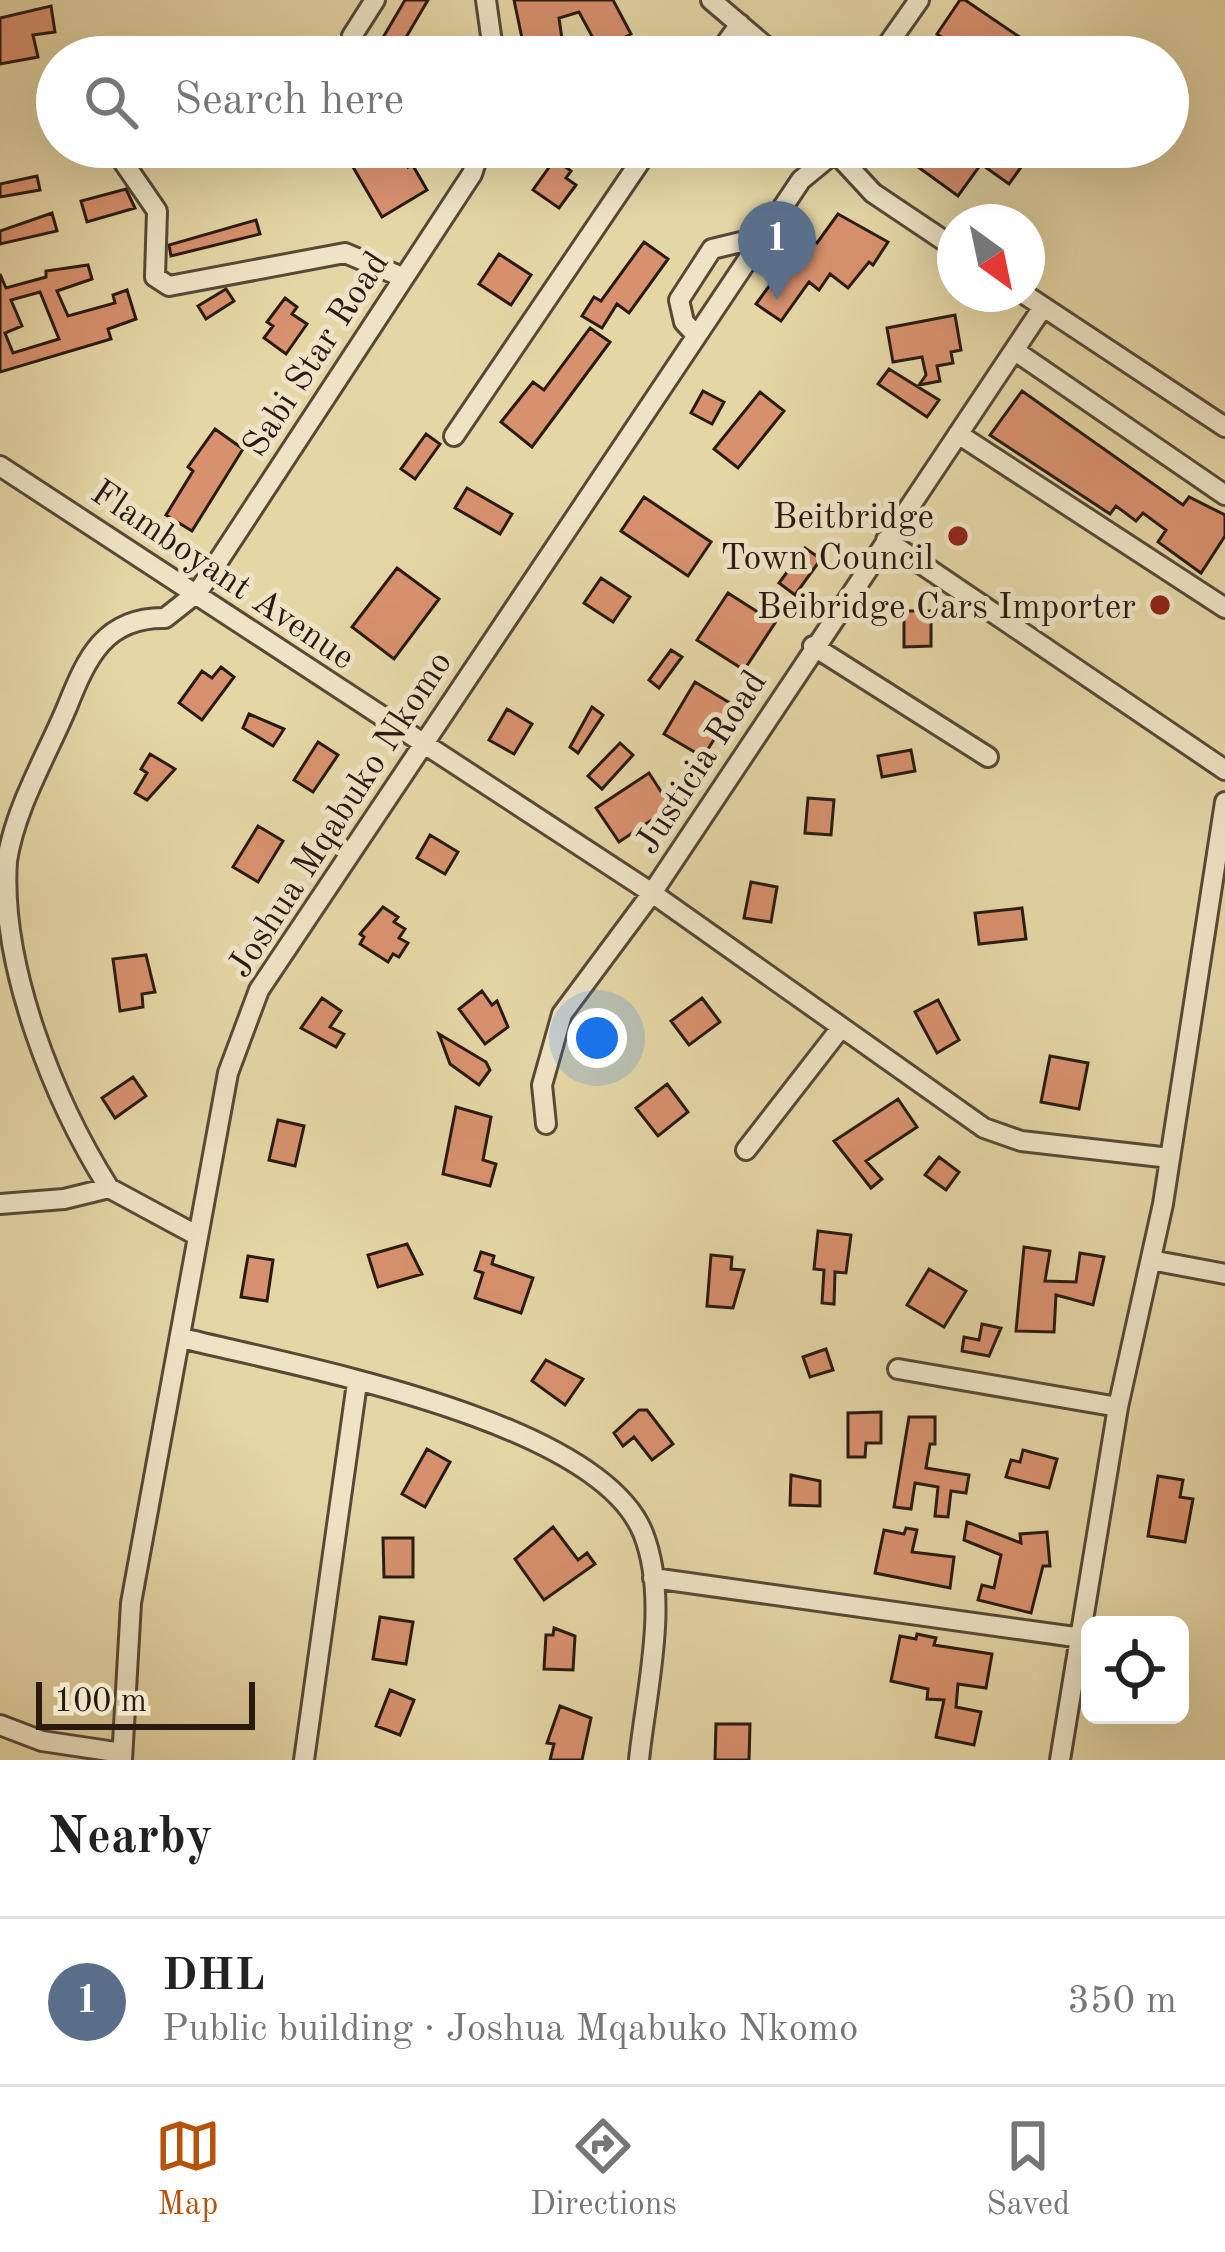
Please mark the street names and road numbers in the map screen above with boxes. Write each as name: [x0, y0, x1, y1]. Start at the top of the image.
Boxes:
street label: Sabi Star Road: [238, 246, 397, 464]
street label: Flamboyant Avenue: [84, 475, 360, 678]
street label: Joshua Mqabuko Nkomo: [223, 646, 460, 985]
street label: Justicia Road: [630, 665, 775, 861]

